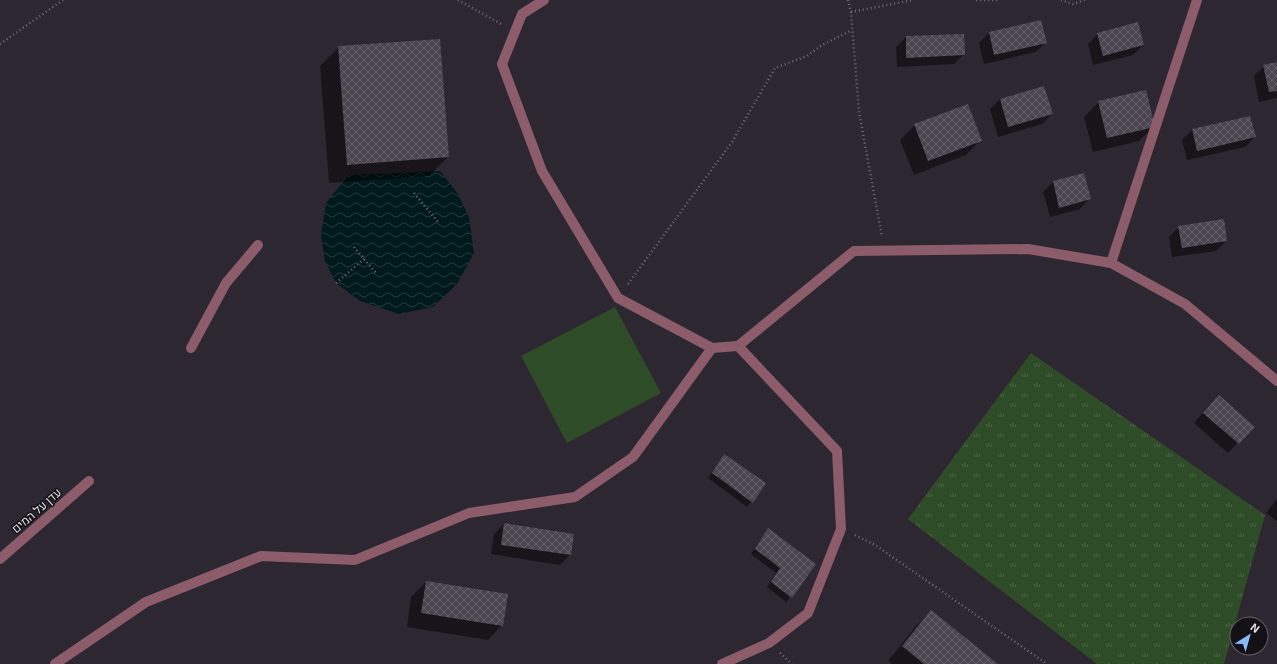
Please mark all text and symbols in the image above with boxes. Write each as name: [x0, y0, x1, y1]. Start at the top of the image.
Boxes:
street label: עדן על המים: [8, 485, 64, 535]
north arrow: [1229, 616, 1269, 656]
text: N: [1248, 620, 1262, 635]

